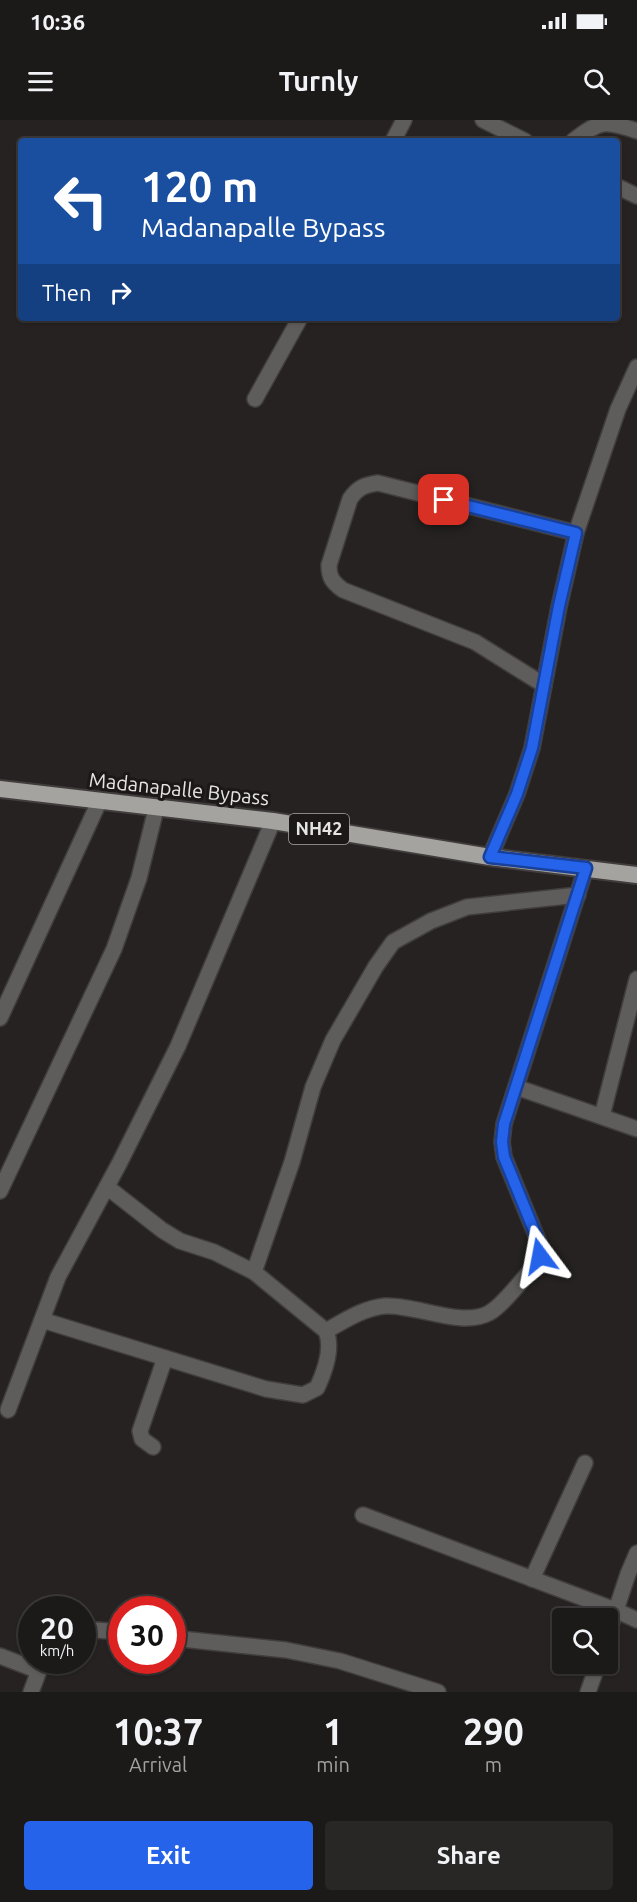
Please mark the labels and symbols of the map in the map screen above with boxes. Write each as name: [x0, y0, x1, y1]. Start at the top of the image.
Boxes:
pin: [418, 474, 469, 525]
street label: Madanapalle Bypass: [88, 768, 270, 809]
road number: NH42: [289, 814, 349, 844]
position arrow: [508, 1224, 572, 1288]
speed limit sign: 30: [108, 1596, 186, 1674]

